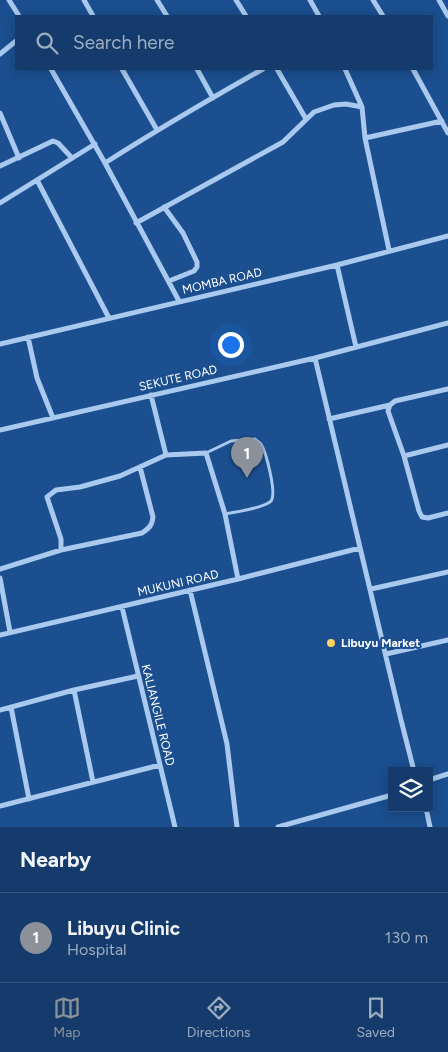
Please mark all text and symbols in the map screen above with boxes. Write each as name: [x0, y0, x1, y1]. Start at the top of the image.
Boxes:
search box: [15, 15, 433, 70]
icon: search: [33, 29, 61, 57]
text: Search here: [73, 31, 175, 54]
street label: MOMBA ROAD: [181, 265, 263, 297]
your location: [218, 332, 244, 358]
street label: SEKUTE ROAD: [137, 362, 219, 394]
pin: 1: [231, 437, 263, 478]
street label: MUKUNI ROAD: [136, 567, 220, 599]
place label: Libuyu Market: [341, 636, 420, 650]
marker: Libuyu Market: [325, 637, 337, 649]
street label: KALIANGILE ROAD: [139, 663, 177, 767]
map controls: [388, 767, 433, 812]
button: layers: [388, 767, 433, 812]
text: Nearby: [20, 847, 91, 872]
text: Libuyu Clinic: [67, 917, 180, 940]
text: 1: [33, 928, 39, 947]
text: 130 m: [385, 928, 428, 947]
text: Hospital: [67, 940, 127, 959]
tab: Map: [53, 994, 81, 1041]
tab: Directions: [187, 994, 251, 1041]
tab: Saved: [356, 994, 395, 1041]

